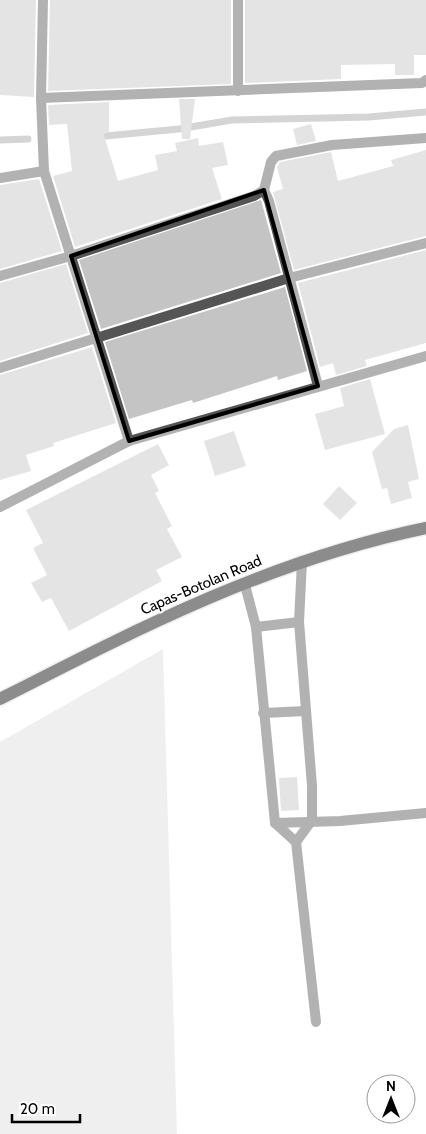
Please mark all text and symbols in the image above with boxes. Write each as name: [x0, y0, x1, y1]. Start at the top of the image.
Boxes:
street label: Capas-Botolan Road: [138, 551, 264, 619]
north arrow: [366, 1074, 416, 1124]
text: N: [386, 1077, 396, 1095]
scale bar: [12, 1092, 80, 1124]
text: 20 m: [20, 1100, 55, 1118]

